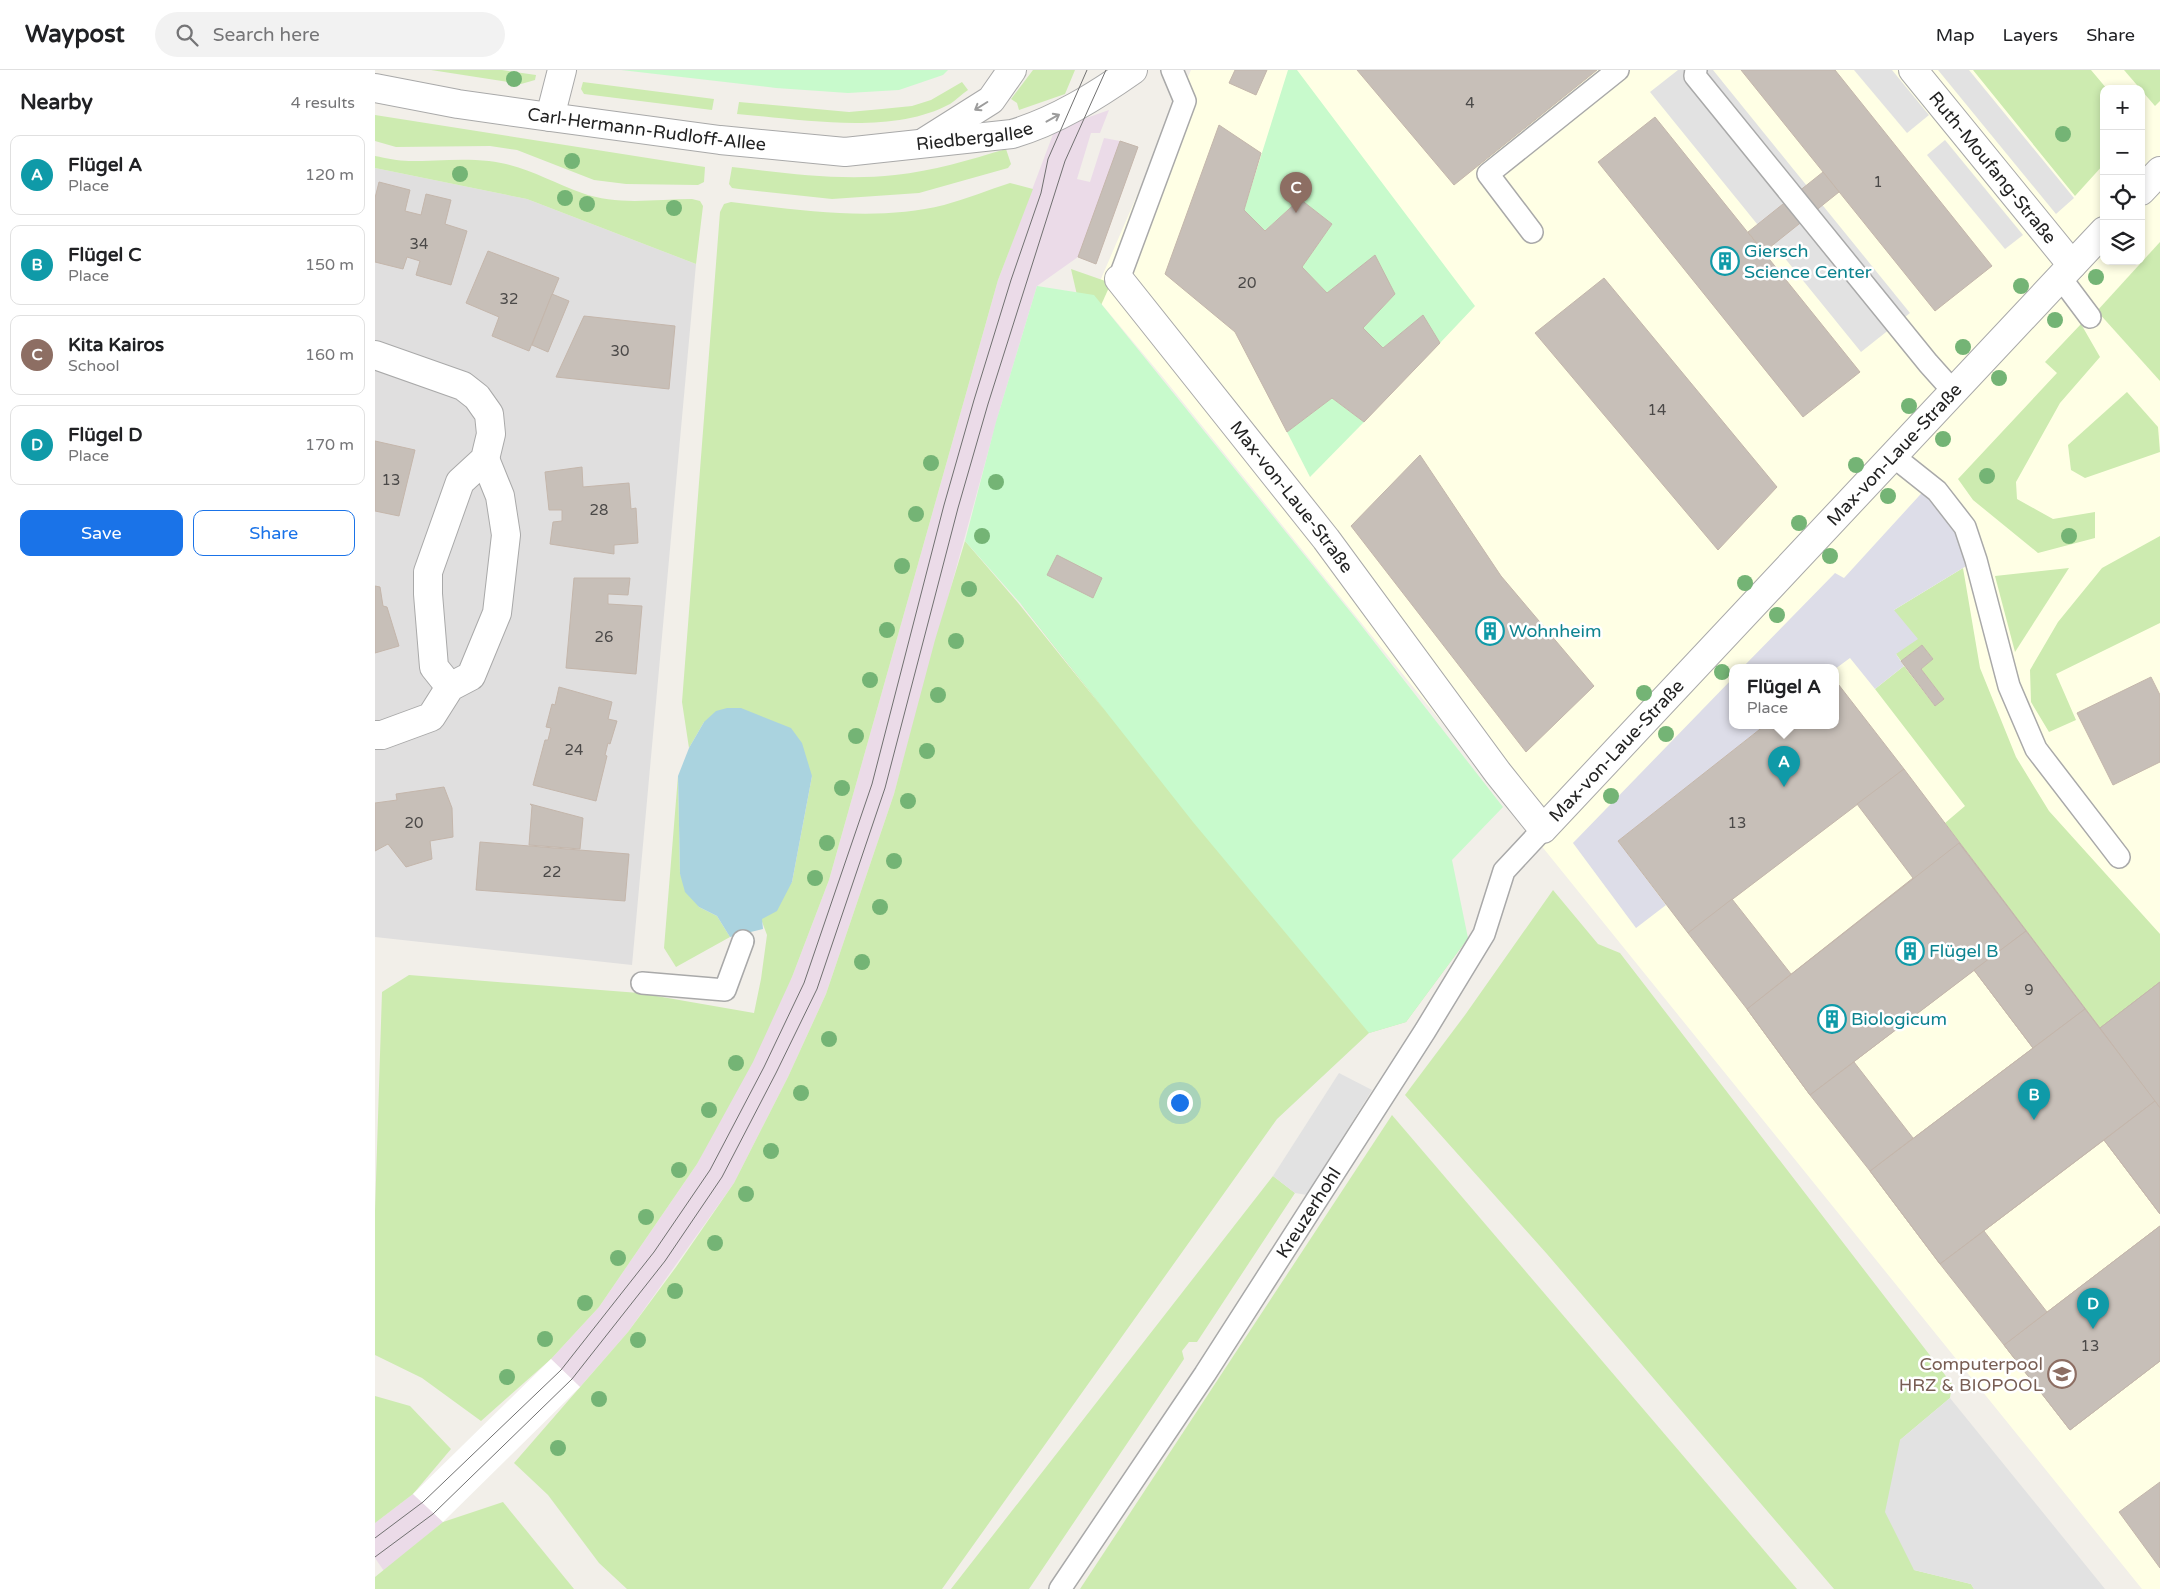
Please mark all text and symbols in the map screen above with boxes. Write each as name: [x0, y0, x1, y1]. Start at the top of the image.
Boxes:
search box: [155, 12, 505, 57]
text: Waypost: [25, 20, 125, 49]
icon: search: [173, 21, 201, 49]
text: Search here: [213, 24, 320, 46]
text: Map: [1936, 24, 1975, 46]
text: Layers: [2003, 24, 2058, 46]
text: Share: [2086, 24, 2135, 46]
map controls: [2100, 85, 2145, 265]
button: +: [2100, 85, 2145, 130]
street label: Ruth-Moufang-Straße: [1924, 87, 2061, 248]
text: Nearby: [20, 90, 93, 115]
text: 4 results: [291, 93, 355, 113]
house number: 4: [1465, 94, 1475, 112]
one-way arrow: [974, 102, 988, 112]
street label: Carl-Hermann-Rudloff-Allee: [526, 103, 767, 155]
one-way arrow: [1045, 113, 1060, 122]
street label: Riedbergallee: [915, 117, 1036, 155]
button: −: [2100, 130, 2145, 175]
text: Flügel A: [68, 154, 142, 176]
text: A: [31, 165, 43, 185]
text: 120 m: [305, 165, 354, 185]
pin: C: [1280, 172, 1312, 213]
house number: 1: [1873, 173, 1883, 191]
button: locate: [2100, 175, 2145, 220]
text: Place: [68, 176, 109, 196]
button: layers: [2100, 220, 2145, 265]
house number: 34: [410, 235, 428, 253]
place label: Giersch Science Center: [1744, 240, 1872, 283]
text: Flügel C: [68, 244, 141, 266]
building icon: Giersch Science Center: [1710, 246, 1740, 276]
text: B: [31, 255, 43, 275]
text: 150 m: [305, 255, 354, 275]
text: Place: [68, 266, 109, 286]
house number: 20: [1238, 274, 1256, 292]
house number: 32: [500, 290, 518, 308]
text: Kita Kairos: [68, 334, 164, 356]
house number: 30: [611, 342, 629, 360]
text: C: [31, 345, 43, 365]
text: 160 m: [305, 345, 354, 365]
text: School: [68, 356, 120, 376]
street label: Max-von-Laue-Straße: [1822, 379, 1966, 530]
house number: 14: [1648, 401, 1666, 419]
street label: Max-von-Laue-Straße: [1225, 416, 1358, 577]
text: Flügel D: [68, 424, 142, 446]
text: D: [31, 435, 43, 455]
text: 170 m: [305, 435, 354, 455]
text: Place: [68, 446, 109, 466]
house number: 13: [382, 471, 400, 489]
house number: 28: [590, 501, 608, 519]
button: Save: [20, 510, 183, 556]
button: Share: [193, 510, 355, 556]
building icon: Wohnheim: [1475, 616, 1505, 646]
place label: Wohnheim: [1509, 620, 1601, 642]
house number: 26: [595, 628, 613, 646]
popup: [1729, 664, 1839, 729]
street label: Max-von-Laue-Straße: [1544, 675, 1689, 826]
text: Flügel A: [1747, 676, 1821, 698]
text: Place: [1747, 698, 1788, 718]
house number: 24: [565, 741, 583, 759]
pin: A: [1768, 746, 1800, 787]
house number: 20: [405, 814, 423, 832]
house number: 13: [1728, 814, 1746, 832]
house number: 22: [543, 863, 561, 881]
building icon: Flügel B: [1895, 936, 1925, 966]
place label: Flügel B: [1929, 940, 1998, 962]
house number: 9: [2024, 981, 2034, 999]
building icon: Biologicum: [1817, 1004, 1847, 1034]
place label: Biologicum: [1851, 1008, 1947, 1030]
pin: B: [2018, 1079, 2050, 1120]
your location: [1167, 1090, 1193, 1116]
street label: Kreuzerhohl: [1271, 1163, 1346, 1262]
pin: D: [2077, 1288, 2109, 1329]
house number: 13: [2081, 1337, 2099, 1355]
place label: Computerpool HRZ & BIOPOOL: [1899, 1353, 2044, 1396]
school or university icon: Computerpool HRZ & BIOPOOL: [2047, 1359, 2077, 1389]

